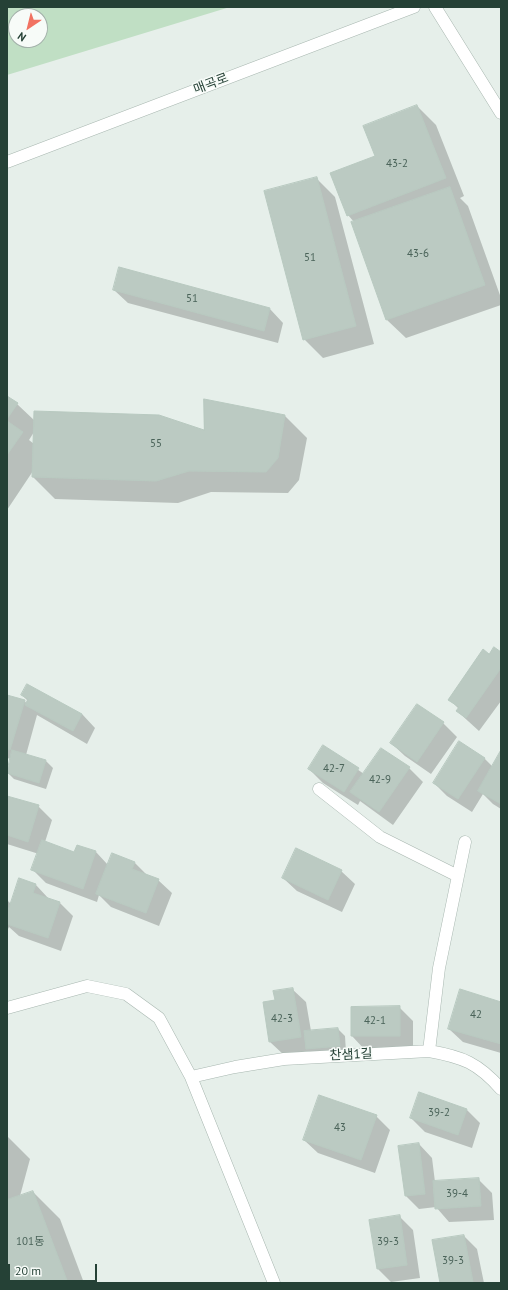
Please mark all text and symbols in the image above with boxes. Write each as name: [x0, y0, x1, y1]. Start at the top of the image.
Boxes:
north arrow: [8, 8, 48, 48]
text: N: [15, 29, 29, 45]
street label: 매곡로: [191, 70, 231, 98]
house number: 43-2: [386, 157, 408, 171]
house number: 43-6: [407, 247, 429, 261]
house number: 51: [304, 251, 316, 265]
house number: 51: [186, 292, 198, 306]
house number: 55: [150, 437, 162, 451]
house number: 42-7: [323, 762, 345, 776]
house number: 42-9: [369, 773, 391, 787]
house number: 42: [470, 1008, 482, 1022]
house number: 42-3: [271, 1012, 293, 1026]
house number: 42-1: [364, 1014, 386, 1028]
street label: 찬샘1길: [329, 1046, 373, 1064]
house number: 39-2: [428, 1106, 450, 1120]
house number: 43: [334, 1121, 346, 1135]
house number: 39-4: [446, 1187, 468, 1201]
house number: 101동: [16, 1235, 44, 1249]
house number: 39-3: [377, 1235, 399, 1249]
house number: 39-3: [442, 1254, 464, 1268]
scale bar: [10, 1256, 99, 1282]
text: 20 m: [15, 1263, 41, 1278]

